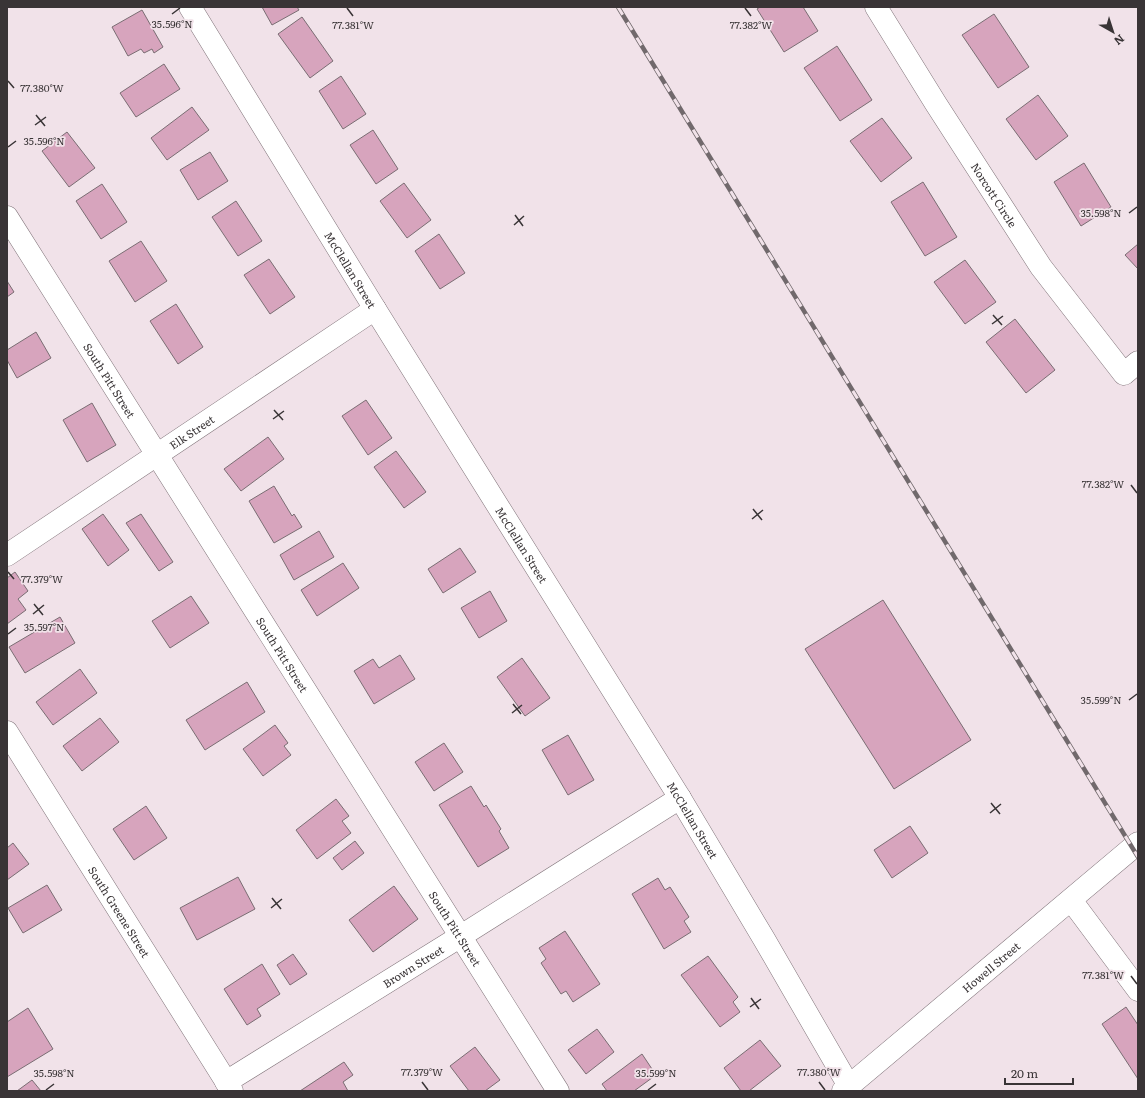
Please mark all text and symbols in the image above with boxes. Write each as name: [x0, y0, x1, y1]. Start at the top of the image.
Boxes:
north arrow: [1093, 12, 1133, 52]
text: 35.596°N: [151, 16, 193, 31]
text: 77.381°W: [332, 17, 374, 32]
text: 77.382°W: [730, 17, 772, 32]
text: N: [1111, 31, 1129, 50]
text: 77.380°W: [20, 80, 64, 95]
text: 35.596°N: [23, 133, 65, 148]
street label: Norcott Circle: [968, 159, 1021, 230]
text: 35.598°N: [1080, 205, 1122, 220]
street label: McClellan Street: [321, 228, 381, 311]
street label: South Pitt Street: [80, 340, 140, 421]
street label: Elk Street: [166, 410, 218, 452]
text: 77.382°W: [1082, 476, 1124, 491]
street label: McClellan Street: [492, 503, 552, 586]
text: 77.379°W: [21, 571, 63, 586]
street label: South Pitt Street: [253, 614, 313, 696]
text: 35.597°N: [24, 619, 64, 634]
text: 35.599°N: [1081, 692, 1121, 707]
street label: McClellan Street: [664, 778, 723, 862]
street label: South Greene Street: [85, 863, 155, 961]
street label: South Pitt Street: [426, 888, 486, 970]
street label: Howell Street: [958, 937, 1024, 996]
street label: Brown Street: [379, 941, 447, 991]
text: 77.381°W: [1082, 967, 1124, 982]
scale bar: [1005, 1060, 1073, 1086]
text: 77.379°W: [401, 1064, 443, 1079]
text: 77.380°W: [797, 1064, 841, 1079]
text: 20 m: [1011, 1064, 1038, 1082]
text: 35.598°N: [33, 1065, 75, 1080]
text: 35.599°N: [636, 1065, 676, 1080]

